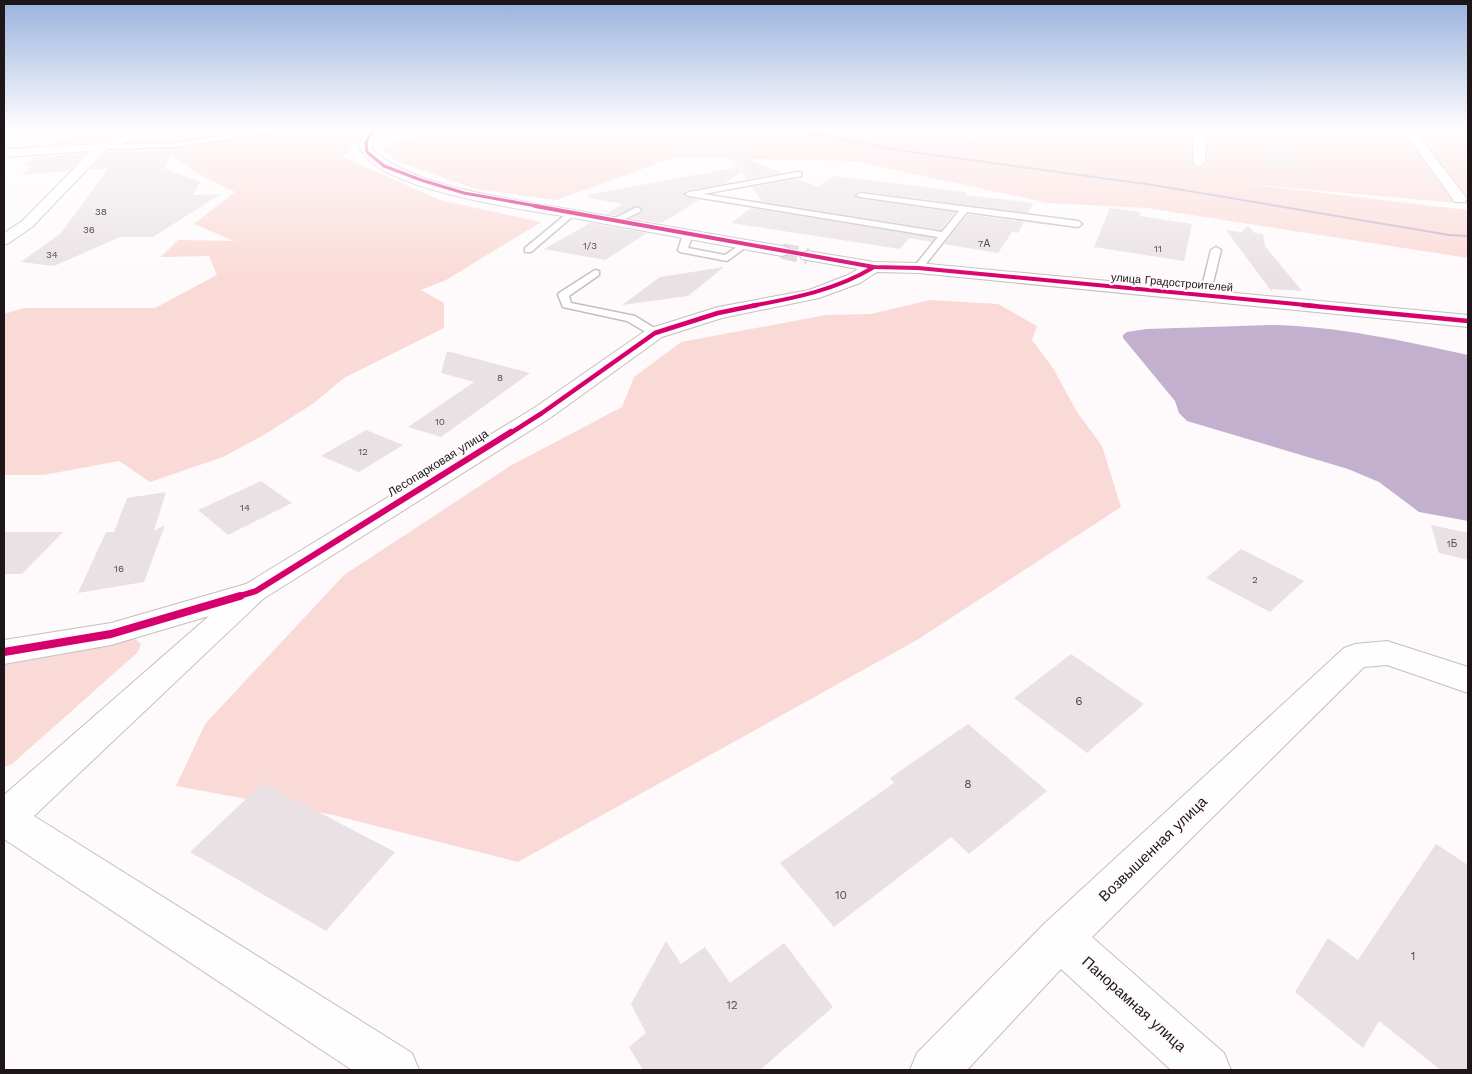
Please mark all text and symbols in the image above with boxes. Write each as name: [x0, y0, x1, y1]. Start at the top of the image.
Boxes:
house number: 38: [95, 206, 107, 217]
house number: 36: [83, 224, 95, 235]
house number: 7А: [978, 238, 990, 249]
house number: 1/3: [583, 240, 597, 251]
house number: 11: [1154, 243, 1162, 254]
house number: 34: [46, 249, 58, 260]
street label: улица Градостроителей: [1110, 271, 1233, 294]
house number: 8: [497, 372, 503, 383]
house number: 10: [435, 416, 445, 427]
street label: Лесопарковая улица: [385, 426, 491, 500]
house number: 12: [358, 446, 368, 457]
house number: 14: [240, 502, 250, 513]
house number: 1Б: [1447, 538, 1458, 549]
house number: 16: [114, 563, 124, 574]
house number: 2: [1252, 574, 1258, 585]
house number: 6: [1075, 694, 1083, 708]
house number: 8: [964, 777, 972, 791]
street label: Возвышенная улица: [1095, 792, 1211, 905]
house number: 10: [835, 888, 847, 902]
house number: 1: [1411, 949, 1415, 963]
street label: Панорамная улица: [1078, 953, 1190, 1056]
house number: 12: [726, 998, 738, 1012]

